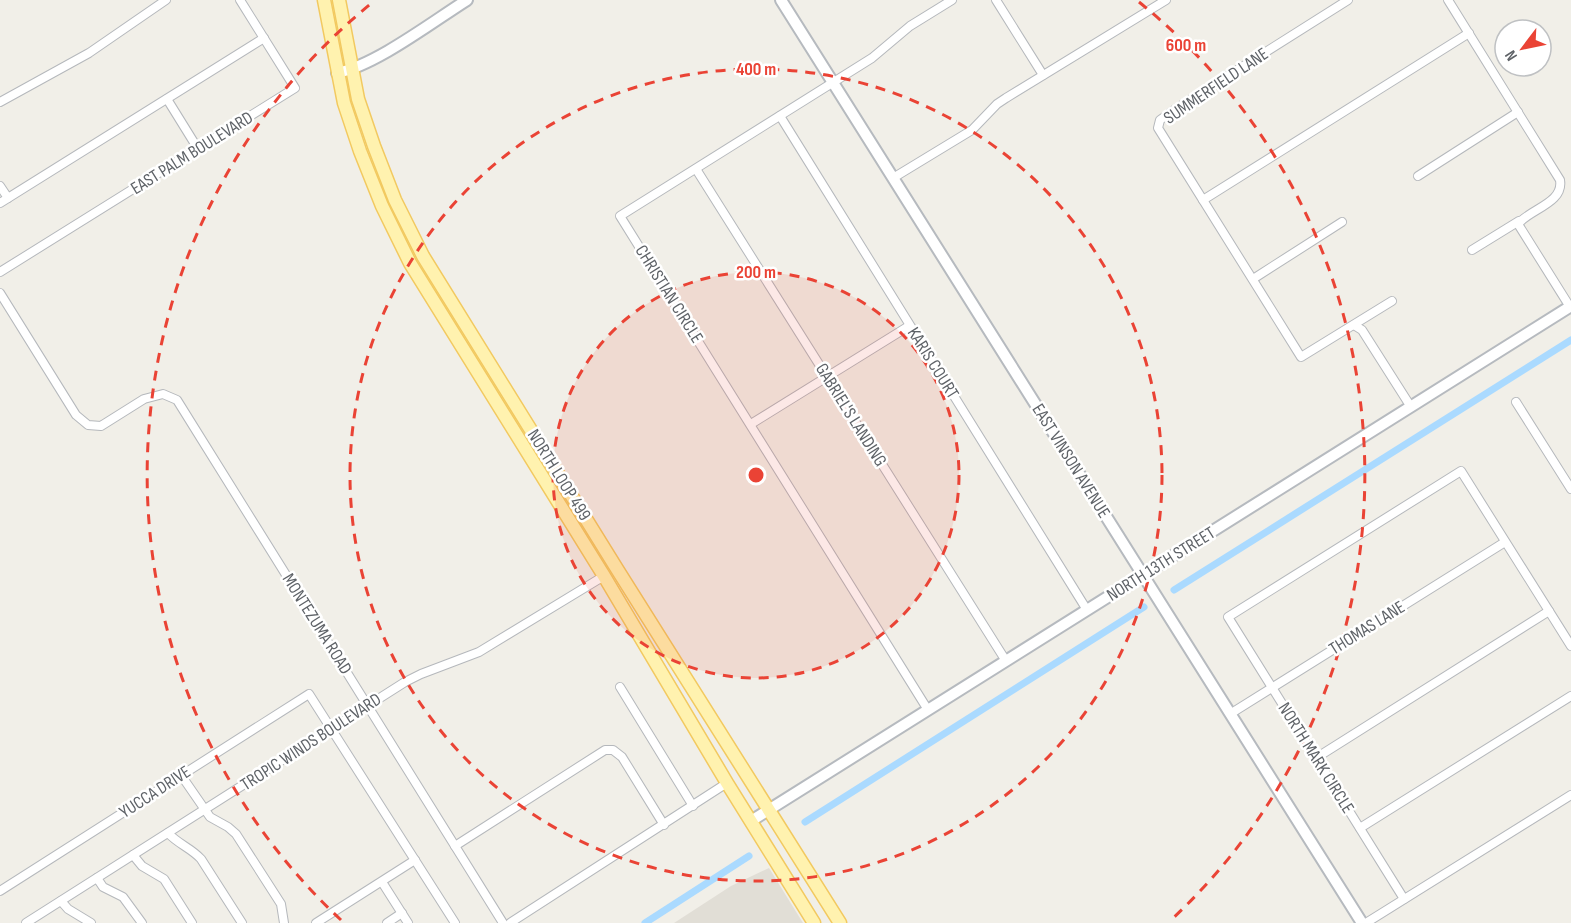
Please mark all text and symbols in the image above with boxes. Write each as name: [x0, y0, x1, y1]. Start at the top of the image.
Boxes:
north arrow: [1493, 18, 1553, 78]
text: 600 m: [1166, 35, 1206, 56]
street label: SUMMERFIELD LANE: [1160, 43, 1272, 129]
text: N: [1501, 46, 1522, 64]
text: 400 m: [736, 59, 776, 80]
street label: EAST PALM BOULEVARD: [127, 107, 257, 199]
street label: CHRISTIAN CIRCLE: [631, 241, 707, 347]
text: 200 m: [736, 262, 776, 283]
street label: KARIS COURT: [903, 323, 963, 403]
street label: GABRIEL'S LANDING: [811, 360, 891, 470]
street label: EAST VINSON AVENUE: [1028, 400, 1114, 522]
street label: NORTH LOOP 499: [523, 426, 595, 524]
centre of rings: [746, 465, 766, 485]
street label: NORTH 13TH STREET: [1103, 522, 1219, 606]
street label: MONTEZUMA ROAD: [278, 570, 356, 678]
street label: THOMAS LANE: [1325, 596, 1409, 660]
street label: TROPIC WINDS BOULEVARD: [237, 689, 385, 795]
street label: NORTH MARK CIRCLE: [1274, 699, 1358, 817]
street label: YUCCA DRIVE: [115, 761, 195, 823]

